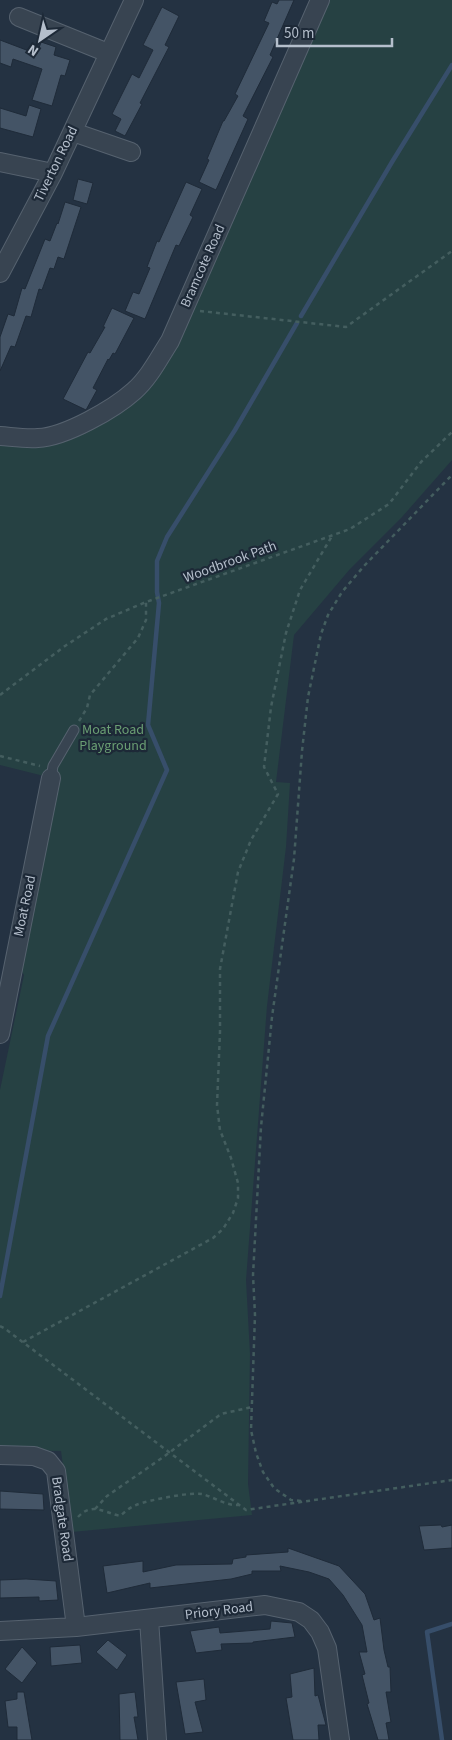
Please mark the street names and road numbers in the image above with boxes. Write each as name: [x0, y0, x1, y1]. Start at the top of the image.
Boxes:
street label: Tiverton Road: [29, 123, 83, 205]
street label: Bramcote Road: [176, 221, 230, 311]
street label: Woodbrook Path: [181, 536, 279, 588]
street label: Moat Road: [9, 874, 41, 938]
street label: Bradgate Road: [46, 1475, 78, 1563]
street label: Priory Road: [184, 1597, 254, 1625]

